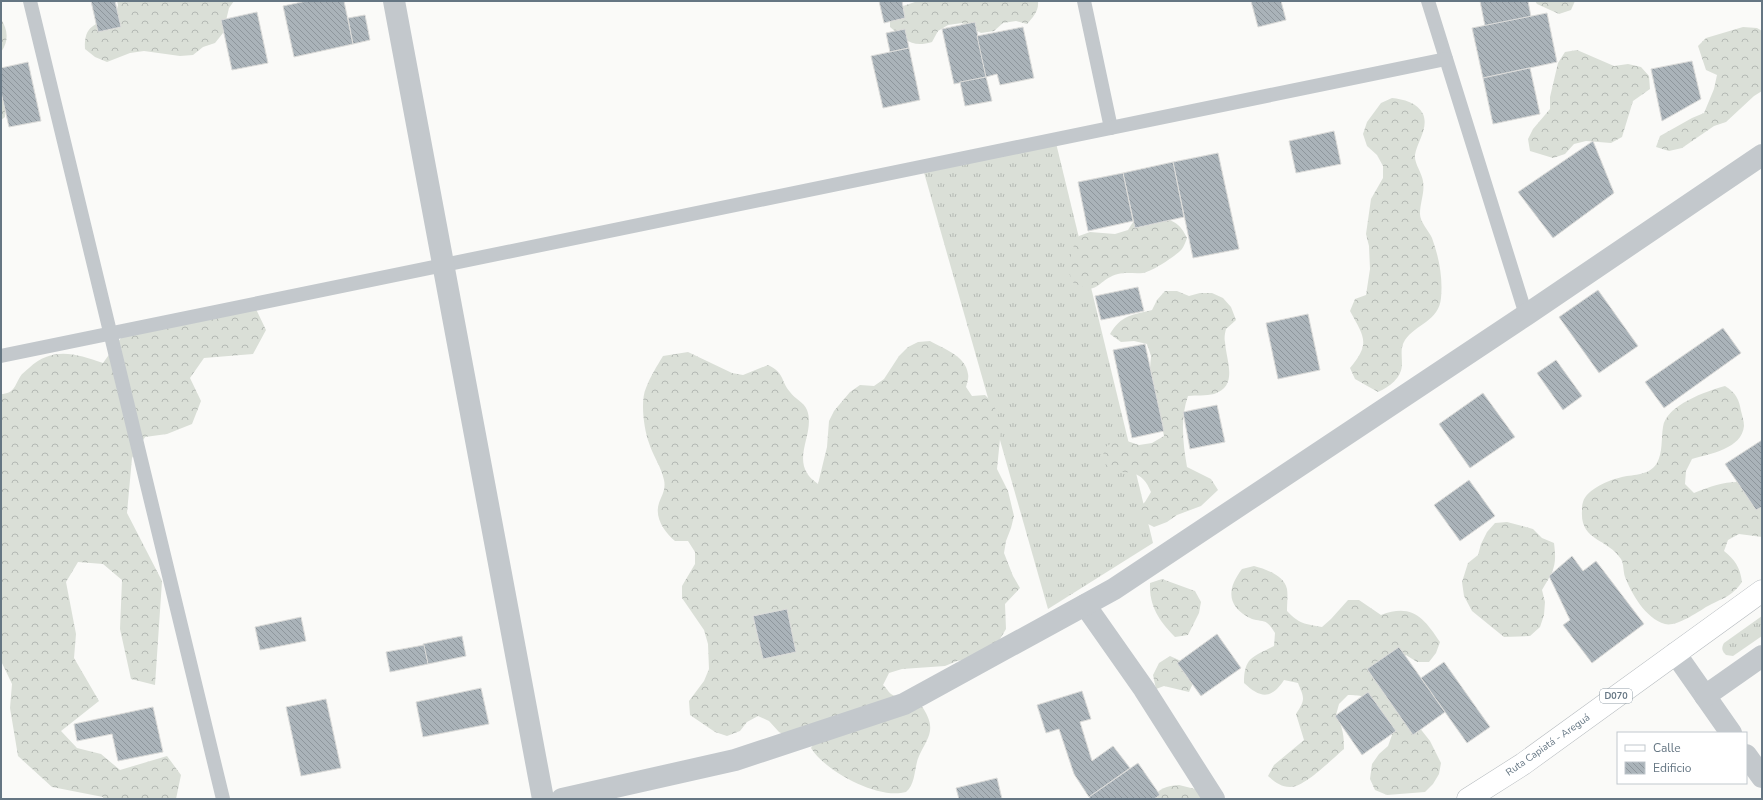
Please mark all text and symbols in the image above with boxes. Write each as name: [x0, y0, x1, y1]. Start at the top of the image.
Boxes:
road number: D070: [1600, 689, 1632, 703]
street label: Ruta Capiatá - Areguá: [1503, 711, 1593, 779]
legend: [1617, 732, 1747, 784]
text: Calle: [1653, 740, 1681, 756]
text: Edificio: [1653, 760, 1692, 776]

